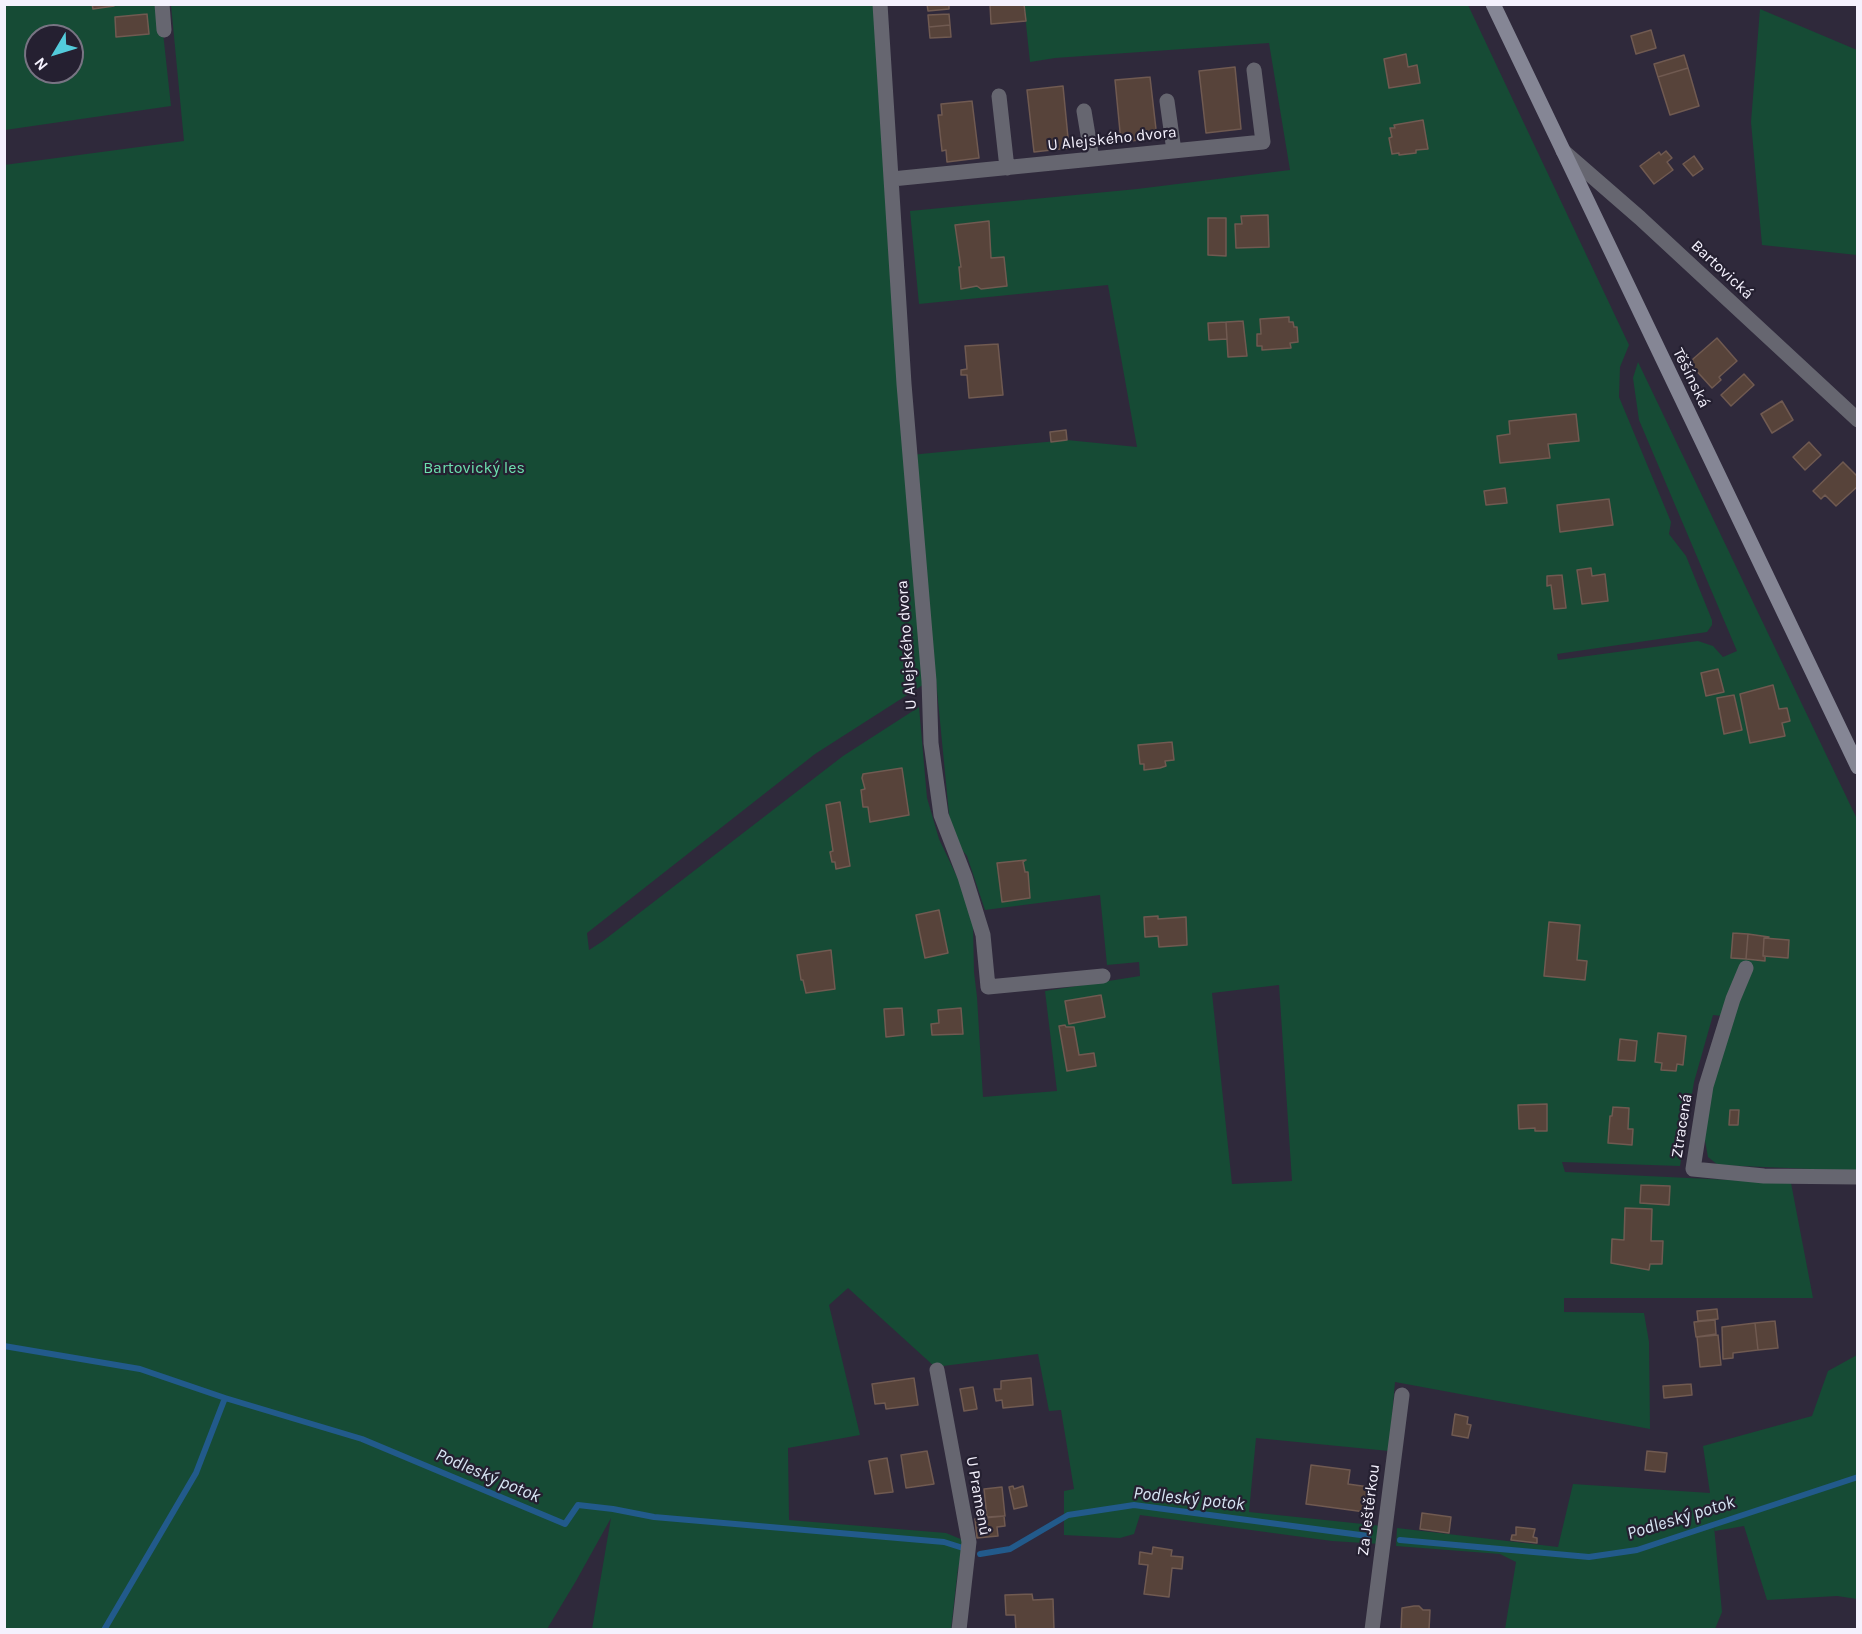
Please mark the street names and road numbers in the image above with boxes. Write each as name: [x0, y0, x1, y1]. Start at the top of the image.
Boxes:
street label: U Alejského dvora: [1046, 123, 1178, 155]
street label: Bartovická: [1687, 236, 1757, 304]
street label: Těšínská: [1668, 345, 1714, 411]
street label: U Alejského dvora: [893, 580, 921, 710]
street label: Ztracená: [1667, 1092, 1697, 1160]
street label: U Pramenů: [962, 1455, 994, 1537]
street label: Za Ještěrkou: [1354, 1463, 1384, 1557]

